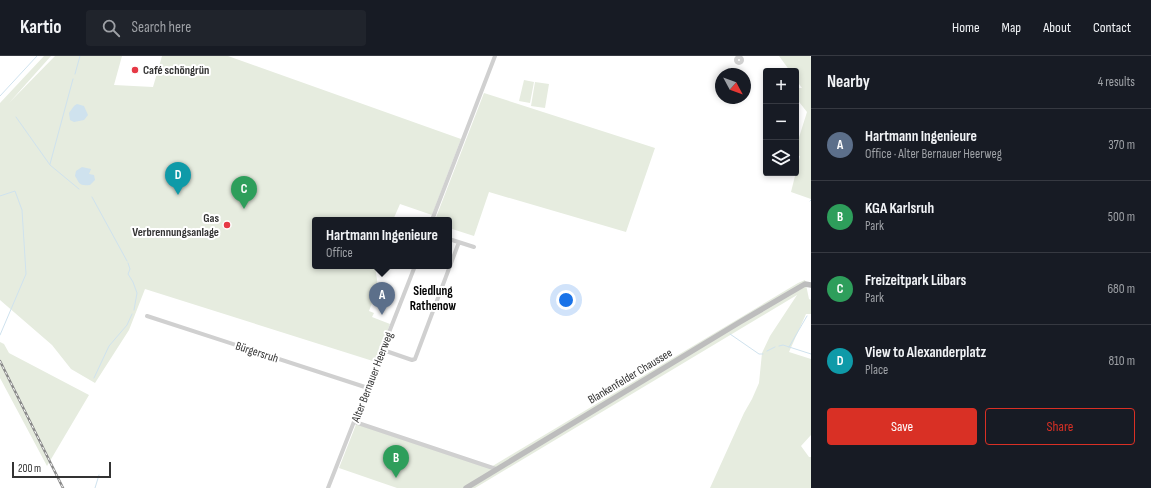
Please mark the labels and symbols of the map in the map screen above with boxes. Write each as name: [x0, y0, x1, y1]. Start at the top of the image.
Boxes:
place label: Café schöngrün: [143, 63, 209, 78]
marker: Café schöngrün: [130, 65, 140, 75]
north arrow: [715, 68, 751, 104]
pin: D: [165, 162, 191, 195]
pin: C: [231, 176, 257, 209]
place label: Gas Verbrennungsanlage: [132, 211, 219, 240]
marker: Gas Verbrennungsanlage: [222, 220, 232, 230]
pin: A: [369, 282, 395, 315]
district label: Siedlung Rathenow: [410, 283, 456, 314]
your location: [556, 290, 576, 310]
street label: Alter Bernauer Heerweg: [348, 330, 397, 425]
street label: Bürgersruh: [234, 339, 280, 366]
street label: Blankenfelder Chaussee: [585, 345, 675, 408]
pin: B: [383, 445, 409, 478]
scale bar: [12, 460, 111, 479]

